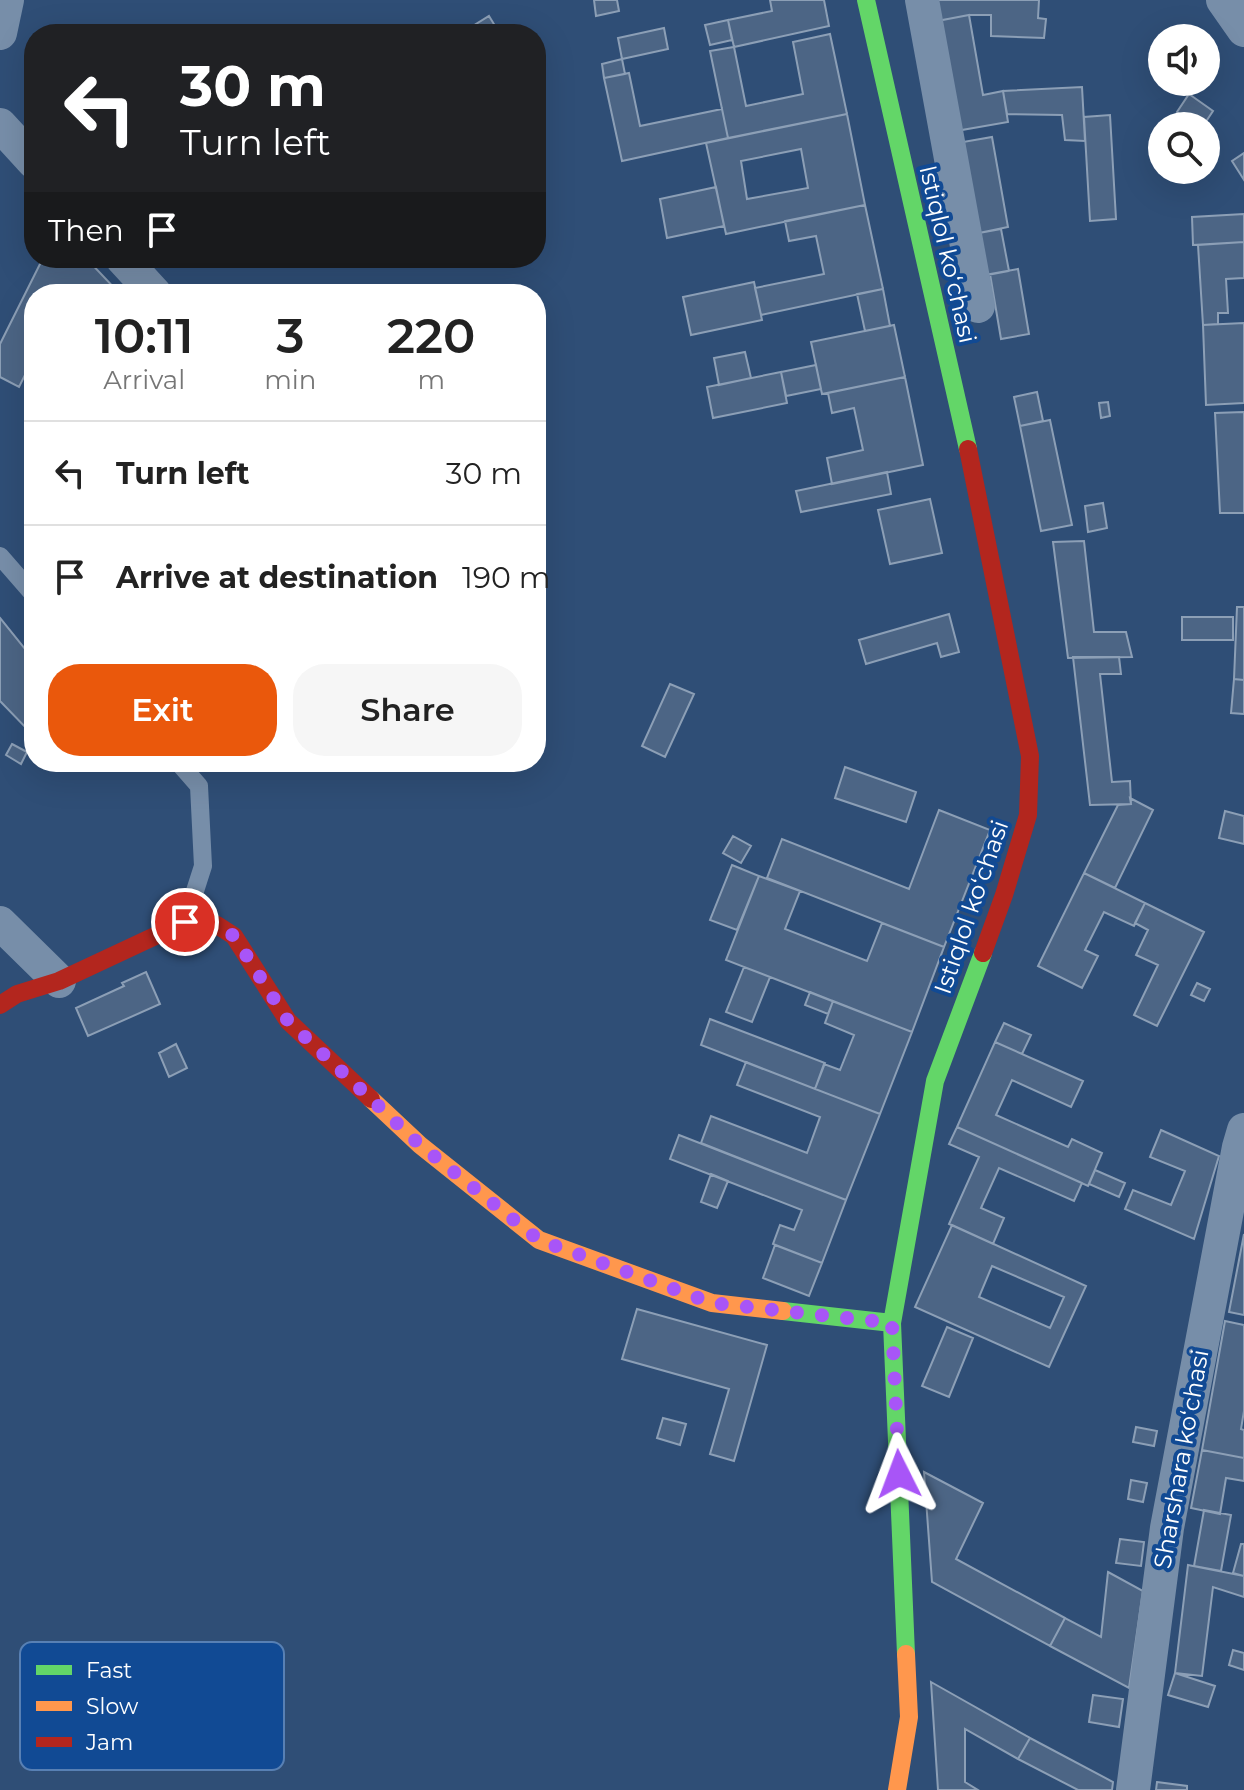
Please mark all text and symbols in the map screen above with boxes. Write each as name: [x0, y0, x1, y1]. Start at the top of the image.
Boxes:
map controls: [1148, 24, 1220, 184]
button: sound: [1148, 24, 1220, 96]
text: 30 m: [180, 52, 326, 120]
icon: left: [48, 56, 152, 160]
button: search: [1148, 112, 1220, 184]
text: Turn left: [180, 120, 331, 164]
street label: Istiqlol koʻchasi: [913, 162, 983, 346]
icon: arrive: [140, 208, 184, 252]
text: Then: [48, 212, 124, 249]
text: 10:11: [95, 307, 194, 365]
text: 3: [276, 307, 304, 365]
text: 220: [387, 307, 475, 365]
text: Arrival: [103, 364, 185, 396]
text: min: [264, 364, 316, 396]
text: m: [417, 364, 445, 396]
icon: left: [48, 451, 92, 495]
text: Turn left: [116, 455, 249, 492]
text: 30 m: [446, 455, 522, 492]
icon: arrive: [48, 555, 92, 599]
text: Arrive at destination: [116, 559, 438, 596]
text: 190 m: [462, 559, 551, 596]
button: Exit: [48, 664, 277, 756]
button: Share: [293, 664, 522, 756]
street label: Istiqlol koʻchasi: [928, 816, 1014, 998]
pin: [151, 888, 219, 956]
icon: arrive: [163, 900, 207, 944]
street label: Sharshara koʻchasi: [1147, 1347, 1215, 1571]
position arrow: [857, 1432, 941, 1516]
legend: [20, 1642, 284, 1770]
text: Fast: [86, 1657, 132, 1684]
text: Slow: [86, 1693, 139, 1720]
text: Jam: [85, 1729, 133, 1756]

